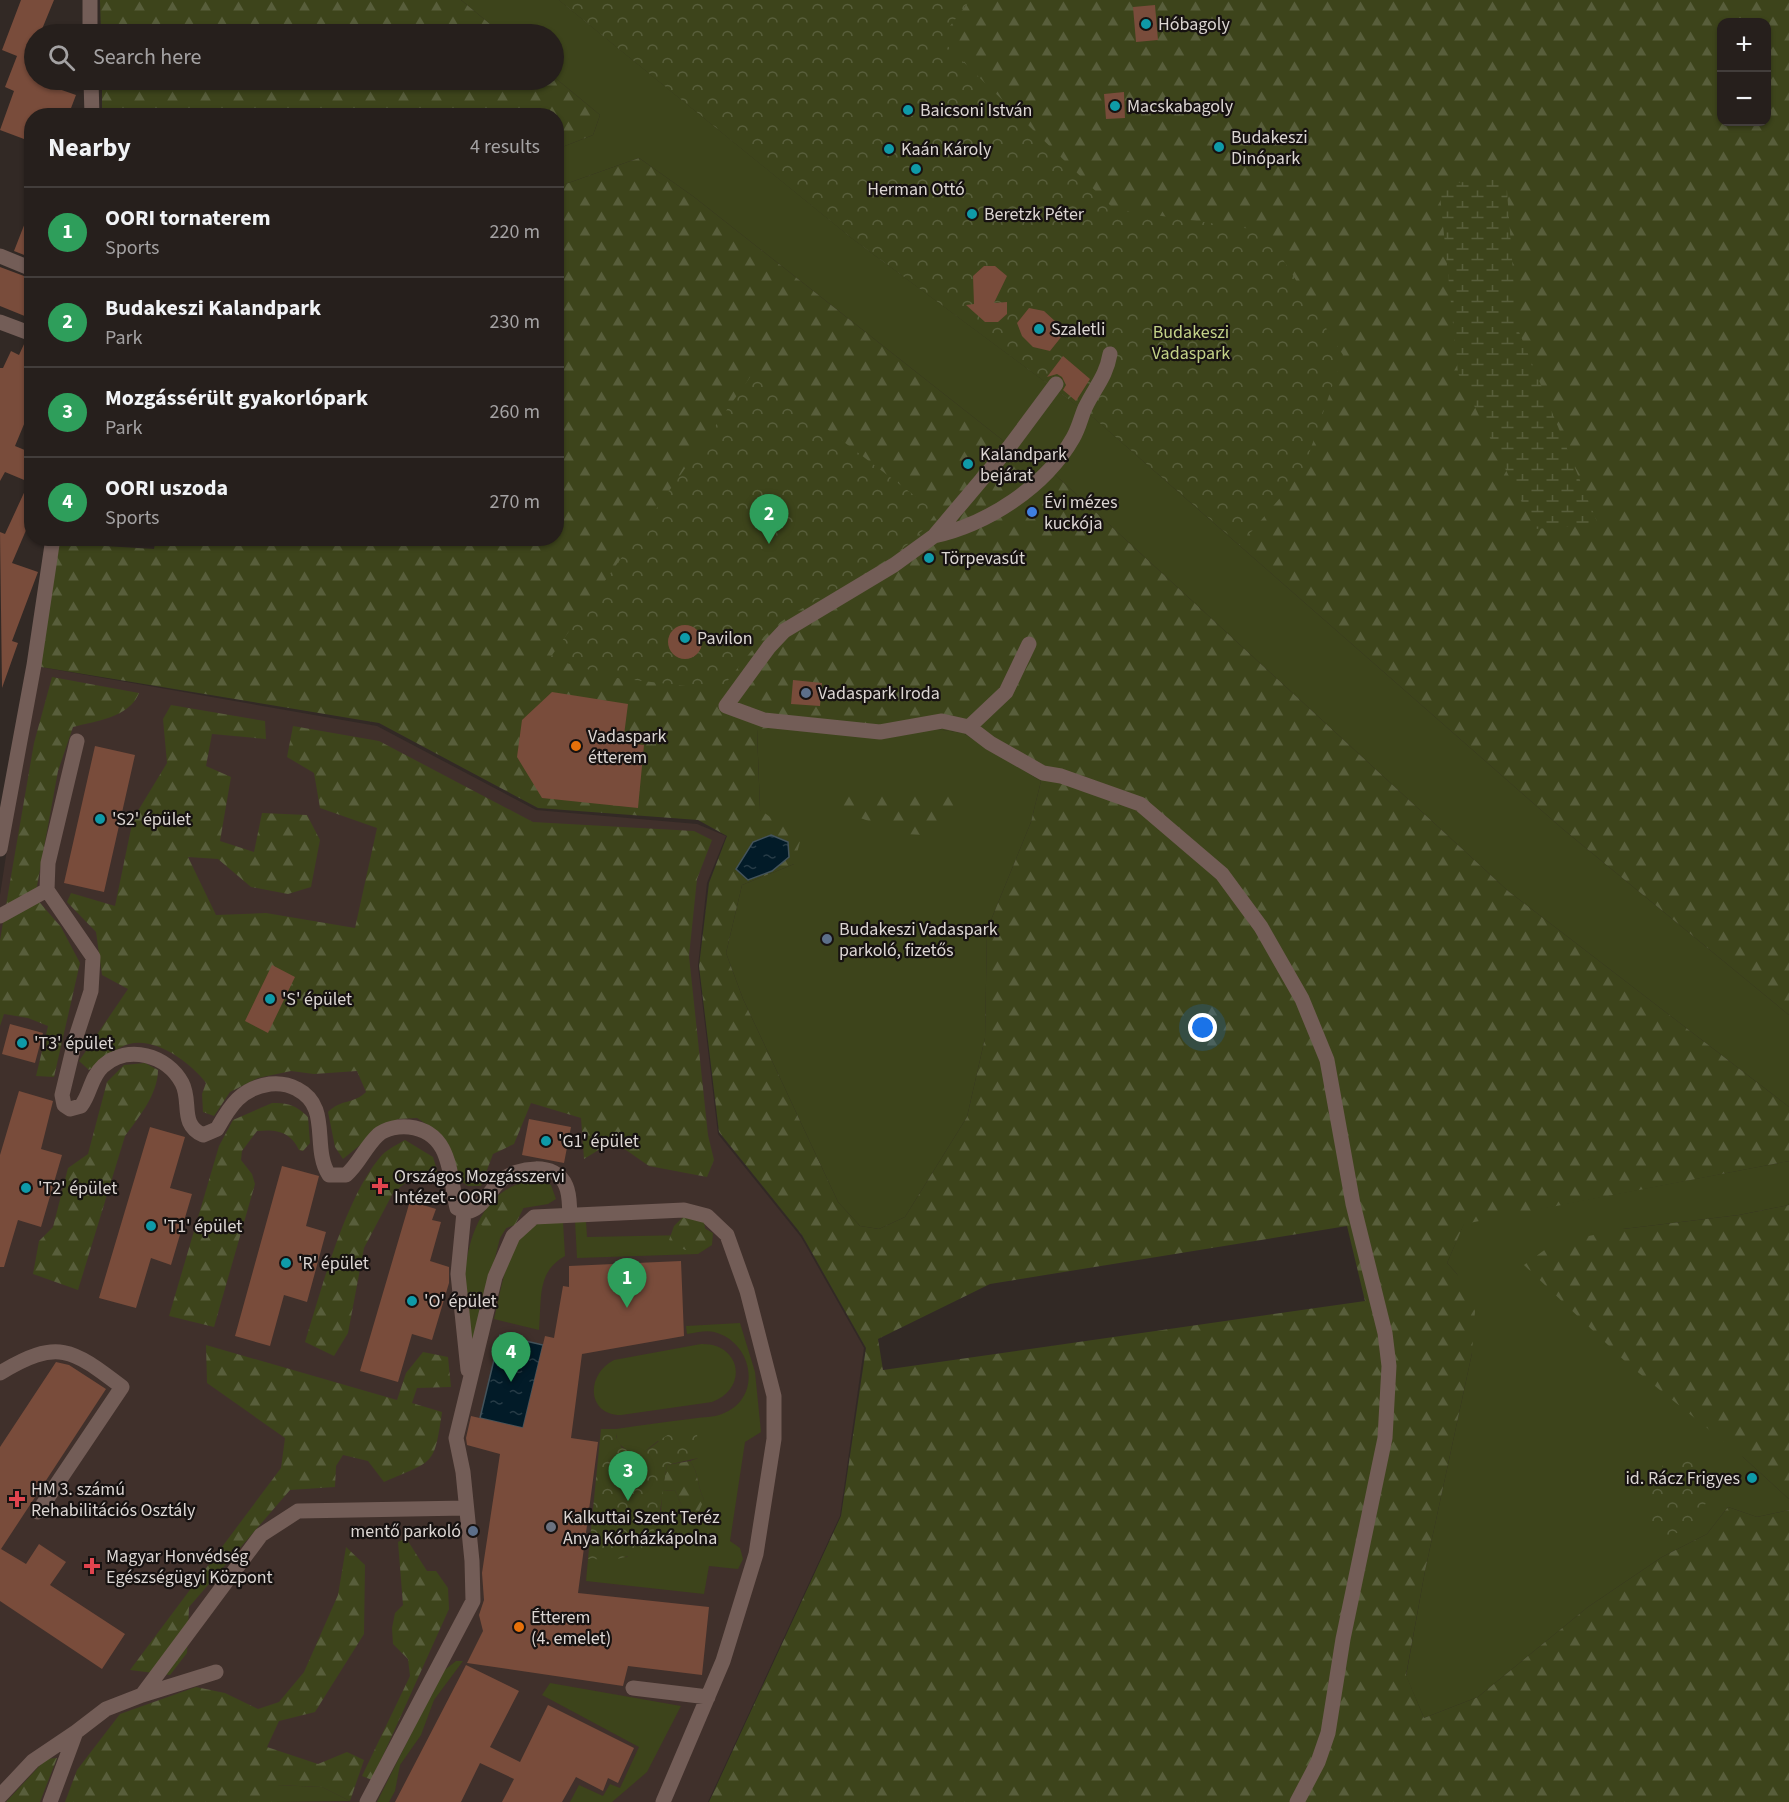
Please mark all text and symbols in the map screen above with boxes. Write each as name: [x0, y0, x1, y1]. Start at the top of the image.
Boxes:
place label: Hóbagoly: [1158, 12, 1230, 37]
marker: Hóbagoly: [1139, 17, 1153, 31]
map controls: [1717, 18, 1771, 126]
button: +: [1717, 18, 1771, 72]
search box: [24, 24, 564, 90]
icon: search: [45, 41, 78, 74]
text: Search here: [93, 41, 201, 73]
button: −: [1717, 72, 1771, 126]
place label: Macskabagoly: [1127, 94, 1234, 119]
place label: Baicsoni István: [920, 98, 1032, 123]
marker: Macskabagoly: [1108, 99, 1122, 113]
marker: Baicsoni István: [901, 103, 915, 117]
place label: Budakeszi Dinópark: [1231, 125, 1308, 171]
text: Nearby: [48, 129, 131, 166]
text: 4 results: [470, 133, 540, 161]
place label: Kaán Károly: [901, 137, 992, 162]
marker: Budakeszi Dinópark: [1212, 140, 1226, 154]
marker: Kaán Károly: [882, 142, 896, 156]
marker: Herman Ottó: [909, 162, 923, 176]
place label: Herman Ottó: [867, 177, 965, 202]
text: OORI tornaterem: [105, 202, 271, 234]
place label: Beretzk Péter: [984, 202, 1085, 227]
marker: Beretzk Péter: [965, 207, 979, 221]
text: 1: [62, 218, 73, 246]
text: 220 m: [490, 218, 540, 246]
text: Sports: [105, 234, 160, 262]
text: Budakeszi Kalandpark: [105, 292, 321, 324]
text: 2: [62, 308, 73, 336]
text: 230 m: [490, 308, 540, 336]
place label: Szaletli: [1051, 317, 1105, 342]
park label: Budakeszi Vadaspark: [1152, 320, 1230, 366]
marker: Szaletli: [1032, 322, 1046, 336]
text: Park: [105, 324, 142, 352]
text: Mozgássérült gyakorlópark: [105, 382, 368, 414]
text: 3: [62, 398, 73, 426]
text: 260 m: [490, 398, 540, 426]
text: Park: [105, 414, 142, 442]
place label: Kalandpark bejárat: [980, 442, 1067, 488]
marker: Kalandpark bejárat: [961, 457, 975, 471]
text: OORI uszoda: [105, 472, 228, 504]
text: 4: [62, 488, 73, 516]
text: 270 m: [490, 488, 540, 516]
place label: Évi mézes kuckója: [1044, 490, 1118, 536]
pin: 2: [750, 494, 788, 544]
text: Sports: [105, 504, 160, 532]
marker: Évi mézes kuckója: [1025, 505, 1039, 519]
place label: Törpevasút: [941, 546, 1025, 571]
marker: Törpevasút: [922, 551, 936, 565]
place label: Pavilon: [697, 626, 753, 651]
marker: Pavilon: [678, 631, 692, 645]
place label: Vadaspark Iroda: [818, 681, 940, 706]
marker: Vadaspark Iroda: [799, 686, 813, 700]
place label: Vadaspark étterem: [588, 724, 667, 770]
marker: Vadaspark étterem: [569, 739, 583, 753]
place label: 'S2' épület: [112, 807, 191, 832]
marker: 'S2' épület: [93, 812, 107, 826]
place label: Budakeszi Vadaspark parkoló, fizetős: [839, 917, 998, 963]
marker: Budakeszi Vadaspark parkoló, fizetős: [820, 932, 834, 946]
place label: 'S' épület: [282, 987, 352, 1012]
marker: 'S' épület: [263, 992, 277, 1006]
your location: [1188, 1013, 1217, 1042]
place label: 'T3' épület: [34, 1031, 113, 1056]
marker: 'T3' épület: [15, 1036, 29, 1050]
place label: 'G1' épület: [558, 1129, 639, 1154]
marker: 'G1' épület: [539, 1134, 553, 1148]
place label: Országos Mozgásszervi Intézet - OORI: [394, 1164, 565, 1210]
place label: 'T2' épület: [38, 1176, 117, 1201]
marker: Országos Mozgásszervi Intézet - OORI: [371, 1177, 389, 1195]
marker: 'T2' épület: [19, 1181, 33, 1195]
place label: 'T1' épület: [163, 1214, 242, 1239]
marker: 'T1' épület: [144, 1219, 158, 1233]
place label: 'R' épület: [298, 1251, 369, 1276]
marker: 'R' épület: [279, 1256, 293, 1270]
pin: 1: [608, 1258, 646, 1308]
place label: 'O' épület: [424, 1289, 497, 1314]
marker: 'O' épület: [405, 1294, 419, 1308]
pin: 4: [492, 1332, 530, 1382]
pin: 3: [608, 1452, 648, 1501]
place label: id. Rácz Frigyes: [1625, 1466, 1740, 1491]
marker: id. Rácz Frigyes: [1745, 1471, 1759, 1485]
place label: HM 3. számú Rehabilitációs Osztály: [31, 1477, 196, 1523]
marker: HM 3. számú Rehabilitációs Osztály: [8, 1490, 26, 1508]
place label: Kalkuttai Szent Teréz Anya Kórházkápolna: [563, 1505, 720, 1551]
place label: mentő parkoló: [350, 1519, 461, 1544]
marker: Kalkuttai Szent Teréz Anya Kórházkápolna: [544, 1520, 558, 1534]
marker: mentő parkoló: [466, 1524, 480, 1538]
place label: Magyar Honvédség Egészségügyi Központ: [106, 1544, 273, 1590]
marker: Magyar Honvédség Egészségügyi Központ: [83, 1557, 101, 1575]
place label: Étterem (4. emelet): [531, 1605, 611, 1651]
marker: Étterem (4. emelet): [512, 1620, 526, 1634]

